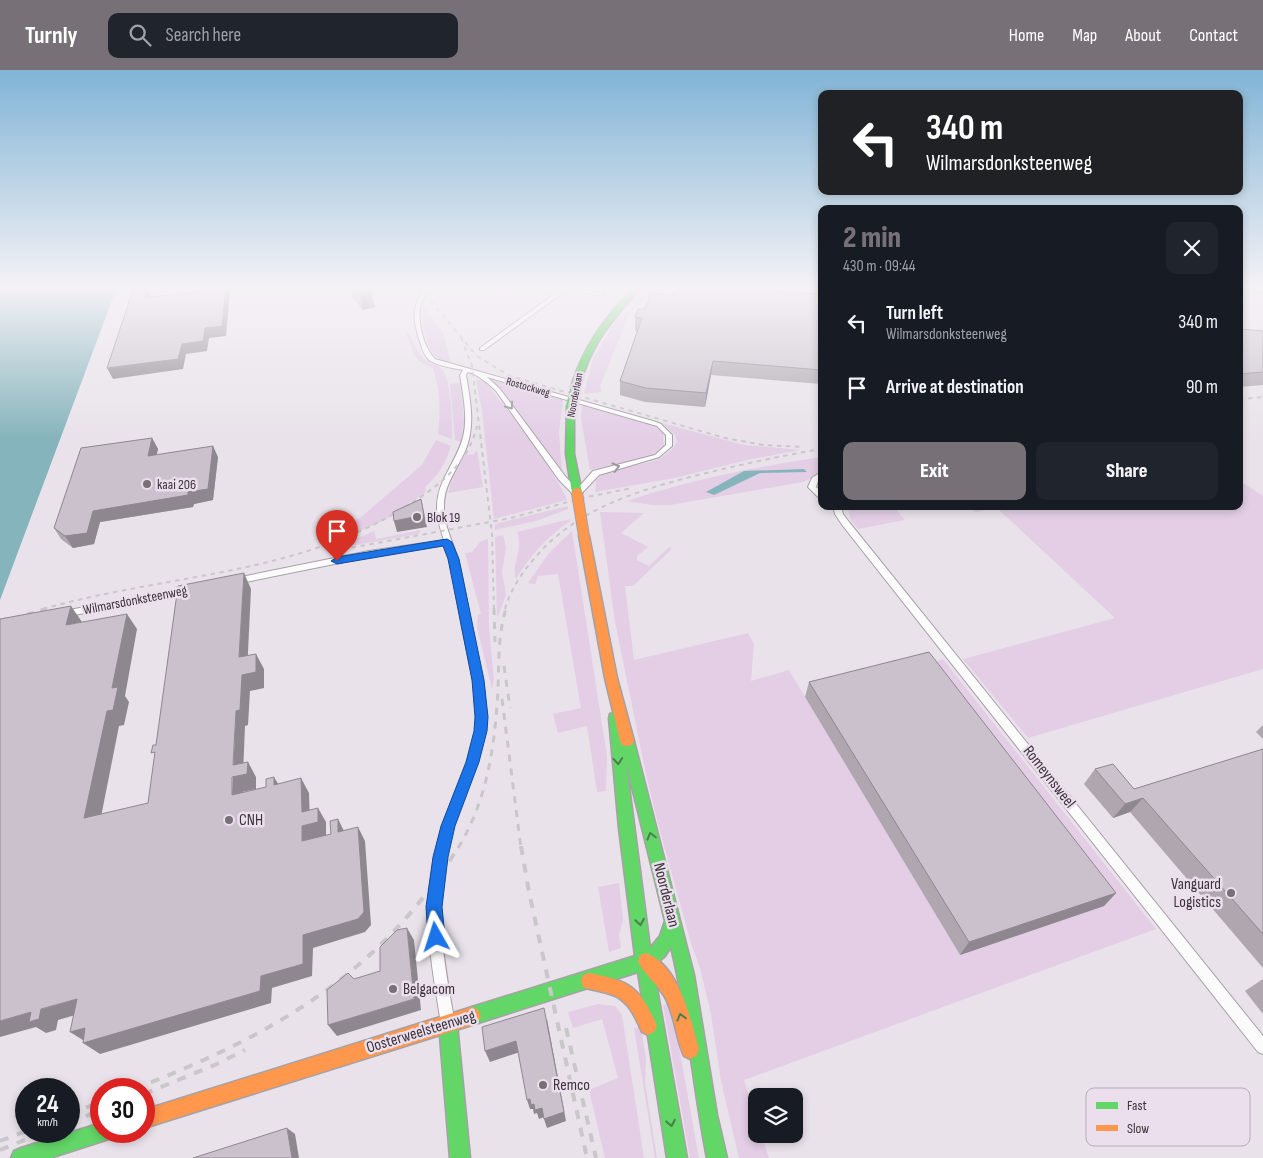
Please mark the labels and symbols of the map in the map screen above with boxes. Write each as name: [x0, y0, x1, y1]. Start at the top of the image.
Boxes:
street label: Noorderlaan: [564, 371, 586, 418]
street label: Rostockweg: [505, 375, 552, 400]
one-way arrow: [504, 400, 512, 409]
one-way arrow: [611, 462, 620, 473]
place label: kaai 206: [157, 476, 196, 493]
marker: kaai 206: [141, 478, 153, 490]
place label: Blok 19: [427, 509, 460, 526]
pin: [316, 510, 358, 561]
marker: Blok 19: [411, 511, 423, 523]
street label: Wilmarsdonksteenweg: [81, 581, 189, 618]
street label: Romeynsweel: [1019, 742, 1079, 812]
one-way arrow: [613, 758, 624, 766]
place label: CNH: [239, 811, 263, 830]
marker: CNH: [223, 814, 235, 826]
one-way arrow: [646, 832, 657, 841]
street label: Noorderlaan: [649, 861, 683, 929]
place label: Vanguard Logistics: [1171, 875, 1221, 912]
marker: Vanguard Logistics: [1225, 887, 1237, 899]
position arrow: [409, 910, 461, 962]
one-way arrow: [634, 918, 644, 927]
place label: Belgacom: [403, 980, 455, 999]
marker: Belgacom: [387, 983, 399, 995]
street label: Oosterweelsteenweg: [364, 1006, 478, 1058]
one-way arrow: [676, 1013, 687, 1022]
place label: Remco: [553, 1076, 590, 1095]
speed limit sign: 30: [90, 1078, 155, 1143]
marker: Remco: [537, 1079, 549, 1091]
legend: [1086, 1088, 1250, 1146]
text: Fast: [1127, 1097, 1147, 1114]
one-way arrow: [665, 1118, 675, 1127]
text: Slow: [1127, 1120, 1149, 1137]

